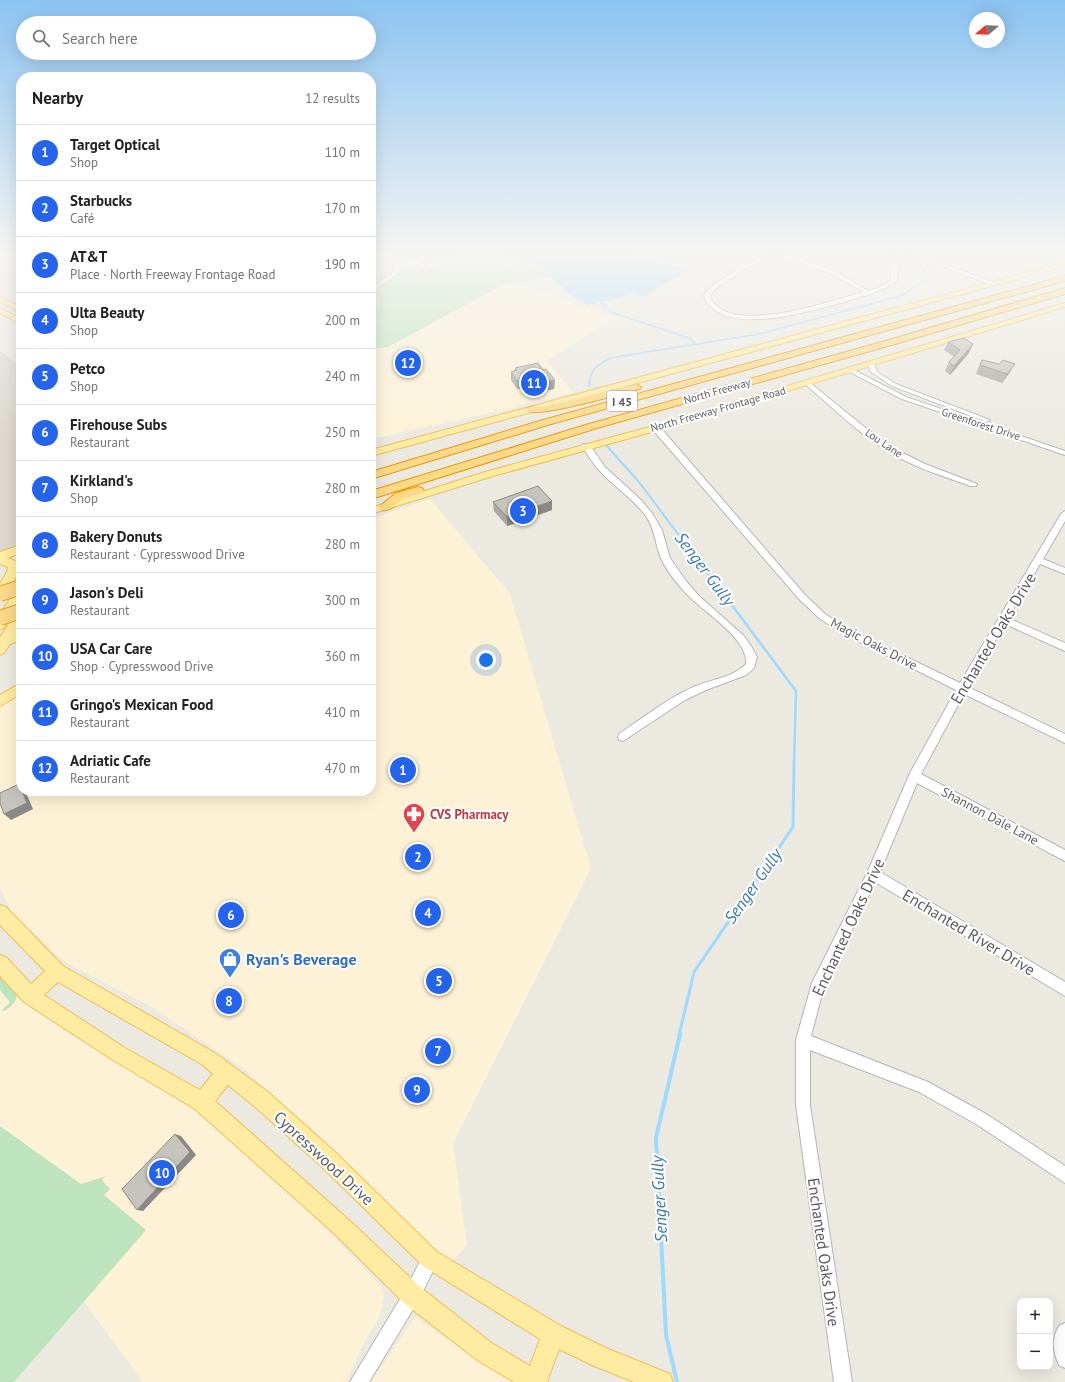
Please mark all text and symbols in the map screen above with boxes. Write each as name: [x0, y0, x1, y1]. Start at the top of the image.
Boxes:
north arrow: [969, 12, 1005, 48]
search box: [16, 16, 376, 60]
icon: search: [30, 27, 52, 49]
text: Search here: [62, 29, 138, 48]
text: Nearby: [32, 87, 83, 109]
text: 12 results: [305, 90, 360, 107]
text: Target Optical: [70, 135, 160, 154]
text: 1: [41, 144, 49, 161]
text: 110 m: [325, 144, 360, 161]
text: Shop: [70, 154, 98, 171]
text: Starbucks: [70, 191, 132, 210]
text: 2: [41, 200, 49, 217]
text: 170 m: [325, 200, 360, 217]
text: Café: [70, 210, 94, 227]
text: AT&T: [70, 247, 107, 266]
text: 3: [41, 256, 49, 273]
text: 190 m: [325, 256, 360, 273]
text: Place · North Freeway Frontage Road: [70, 266, 275, 283]
text: Ulta Beauty: [70, 303, 144, 322]
text: 4: [41, 312, 49, 329]
text: 200 m: [325, 312, 360, 329]
text: Shop: [70, 322, 98, 339]
pin: 12: [395, 348, 421, 378]
text: Petco: [70, 359, 105, 378]
text: 5: [41, 368, 49, 385]
text: 240 m: [325, 368, 360, 385]
pin: 11: [521, 368, 547, 398]
street label: North Freeway: [682, 375, 753, 407]
text: Shop: [70, 378, 98, 395]
street label: North Freeway Frontage Road: [649, 383, 787, 435]
road number: I 45: [607, 391, 637, 411]
street label: Greenforest Drive: [940, 405, 1023, 443]
text: Firehouse Subs: [70, 415, 167, 434]
text: 6: [41, 424, 49, 441]
text: 250 m: [325, 424, 360, 441]
street label: Lou Lane: [863, 425, 906, 461]
text: Restaurant: [70, 434, 129, 451]
text: Kirkland's: [70, 471, 133, 490]
text: 7: [41, 480, 49, 497]
text: 280 m: [325, 480, 360, 497]
text: Shop: [70, 490, 98, 507]
pin: 3: [510, 496, 536, 526]
text: Bakery Donuts: [70, 527, 162, 546]
water label: Senger Gully: [670, 528, 741, 612]
text: 8: [41, 536, 49, 553]
text: 280 m: [325, 536, 360, 553]
text: Restaurant · Cypresswood Drive: [70, 546, 245, 563]
street label: Enchanted Oaks Drive: [946, 569, 1040, 707]
text: Jason's Deli: [70, 583, 144, 602]
text: 9: [41, 592, 49, 609]
text: 300 m: [325, 592, 360, 609]
text: Restaurant: [70, 602, 129, 619]
street label: Magic Oaks Drive: [828, 614, 920, 674]
text: USA Car Care: [70, 639, 152, 658]
text: 10: [38, 648, 52, 665]
text: 360 m: [325, 648, 360, 665]
your location: [476, 650, 496, 670]
text: Shop · Cypresswood Drive: [70, 658, 213, 675]
text: Gringo's Mexican Food: [70, 695, 213, 714]
text: 11: [38, 704, 52, 721]
text: 410 m: [325, 704, 360, 721]
text: Restaurant: [70, 714, 129, 731]
text: Adriatic Cafe: [70, 751, 151, 770]
pin: 1: [390, 755, 416, 785]
text: 12: [38, 760, 52, 777]
text: 470 m: [325, 760, 360, 777]
text: Restaurant: [70, 770, 129, 787]
street label: Shannon Dale Lane: [938, 783, 1042, 849]
pharmacy icon: CVS Pharmacy: [401, 801, 427, 834]
place label: CVS Pharmacy: [430, 806, 509, 823]
pin: 2: [405, 842, 431, 872]
water label: Senger Gully: [719, 843, 788, 928]
street label: Enchanted Oaks Drive: [807, 855, 889, 999]
street label: Enchanted River Drive: [899, 884, 1039, 980]
pin: 4: [415, 898, 441, 928]
pin: 6: [218, 900, 244, 930]
shop icon: Ryan's Beverage: [217, 946, 243, 979]
place label: Ryan's Beverage: [246, 949, 357, 969]
pin: 5: [426, 966, 452, 996]
pin: 8: [216, 986, 242, 1016]
pin: 7: [425, 1036, 451, 1066]
pin: 9: [404, 1075, 430, 1105]
street label: Cypresswood Drive: [270, 1107, 378, 1209]
water label: Senger Gully: [646, 1153, 672, 1243]
pin: 10: [149, 1158, 175, 1188]
street label: Enchanted Oaks Drive: [804, 1177, 844, 1327]
map controls: [1017, 1298, 1053, 1370]
button: +: [1017, 1298, 1053, 1334]
button: −: [1017, 1334, 1053, 1370]

